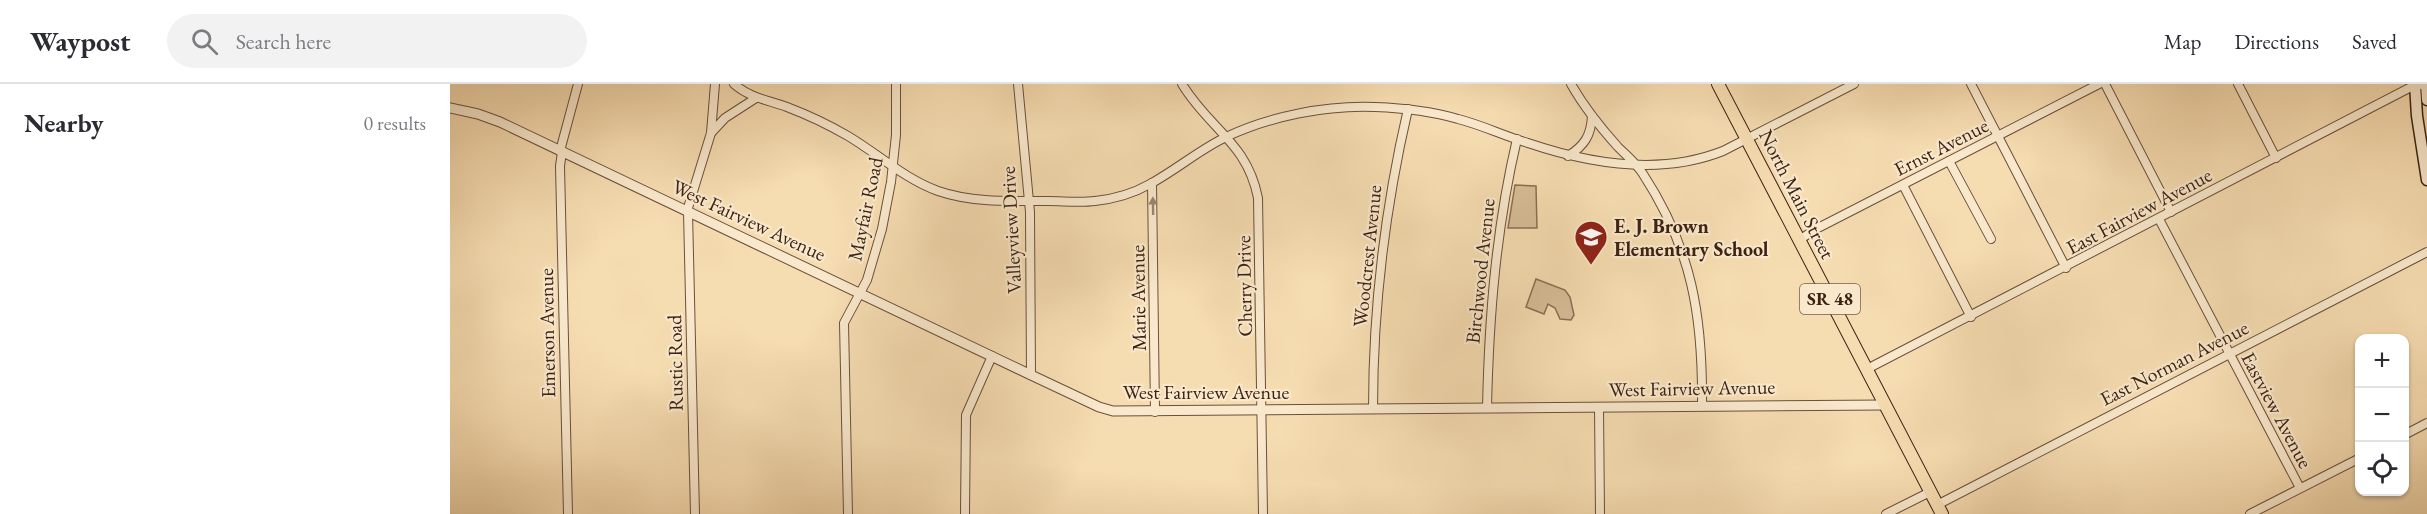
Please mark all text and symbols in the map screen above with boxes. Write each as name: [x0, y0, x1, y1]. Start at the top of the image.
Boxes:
search box: [167, 14, 587, 68]
text: Waypost: [30, 23, 131, 59]
icon: search: [188, 25, 221, 58]
text: Search here: [236, 27, 331, 56]
text: Map: [2164, 28, 2201, 55]
text: Directions: [2234, 28, 2319, 55]
text: Saved: [2352, 28, 2397, 55]
text: Nearby: [24, 106, 104, 140]
text: 0 results: [363, 110, 426, 136]
street label: Ernst Avenue: [1889, 112, 1993, 182]
street label: North Main Street: [1753, 125, 1841, 264]
street label: Mayfair Road: [841, 154, 889, 263]
street label: East Fairview Avenue: [2062, 162, 2216, 260]
street label: Valleyview Drive: [995, 165, 1027, 294]
street label: West Fairview Avenue: [668, 173, 830, 267]
street label: Woodcrest Avenue: [1347, 183, 1387, 328]
one-way arrow: [1148, 197, 1158, 216]
street label: Birchwood Avenue: [1459, 197, 1501, 345]
place label: E. J. Brown Elementary School: [1614, 213, 1769, 262]
school or university icon: E. J. Brown Elementary School: [1573, 219, 1609, 266]
street label: Cherry Drive: [1230, 235, 1258, 337]
street label: Marie Avenue: [1124, 244, 1152, 351]
street label: Emerson Avenue: [533, 268, 561, 398]
road number: SR 48: [1800, 284, 1860, 314]
street label: Rustic Road: [661, 314, 689, 411]
street label: East Norman Avenue: [2095, 314, 2253, 412]
map controls: [2355, 334, 2409, 496]
button: +: [2355, 334, 2409, 388]
street label: Eastview Avenue: [2235, 347, 2319, 473]
street label: West Fairview Avenue: [1608, 374, 1776, 402]
street label: West Fairview Avenue: [1123, 379, 1290, 405]
button: −: [2355, 388, 2409, 442]
button: locate: [2355, 442, 2409, 496]

